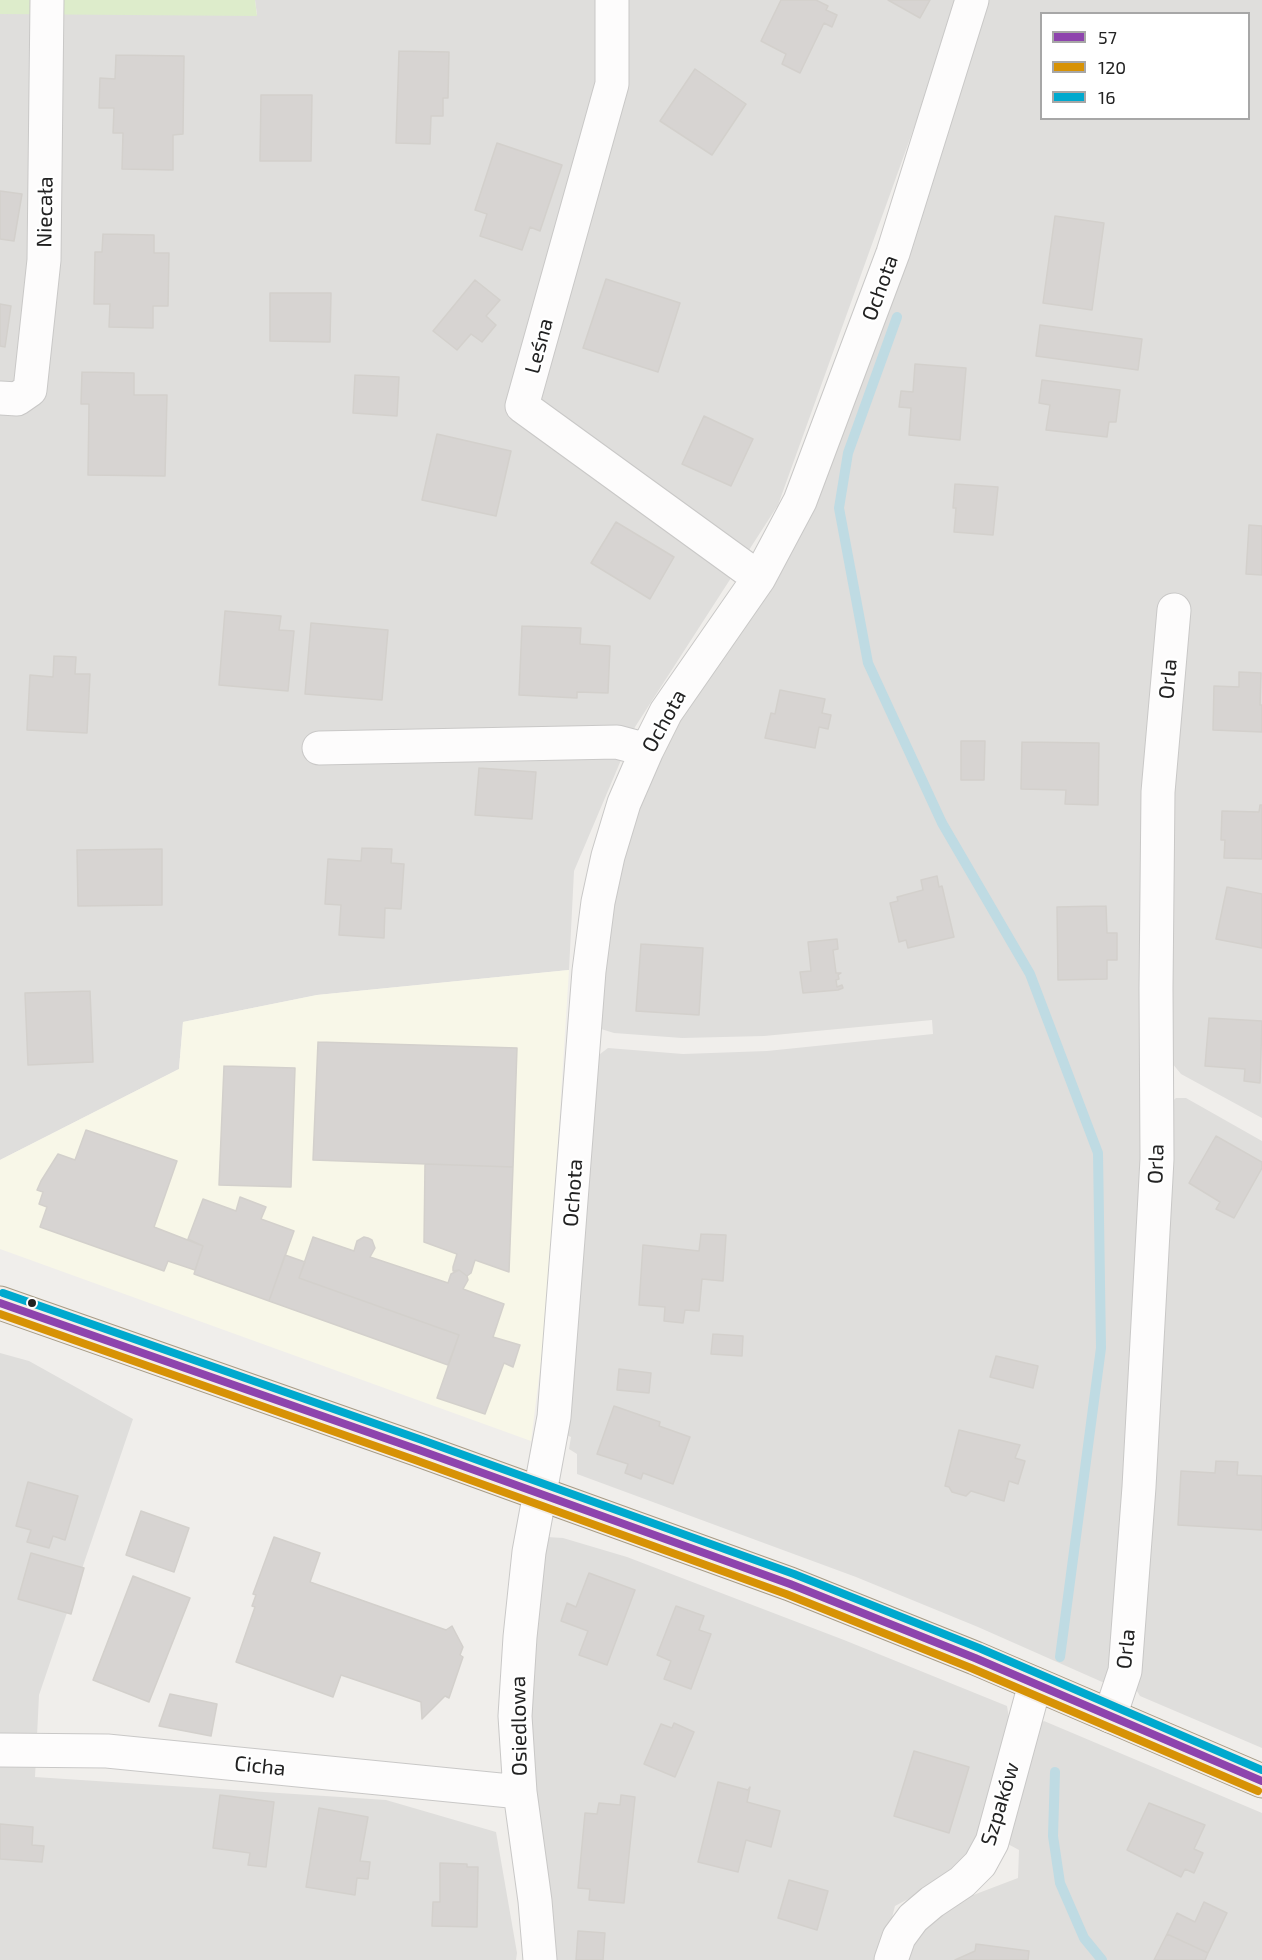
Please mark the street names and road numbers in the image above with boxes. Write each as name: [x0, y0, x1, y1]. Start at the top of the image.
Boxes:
street label: Niecała: [32, 176, 58, 248]
street label: Ochota: [857, 252, 903, 324]
street label: Leśna: [520, 315, 558, 377]
street label: Orla: [1154, 658, 1182, 700]
street label: Ochota: [637, 685, 691, 757]
street label: Orla: [1143, 1143, 1169, 1185]
street label: Ochota: [558, 1158, 588, 1228]
street label: Orla: [1111, 1628, 1141, 1670]
street label: Osiedlowa: [506, 1676, 532, 1776]
street label: Cicha: [233, 1751, 287, 1781]
street label: Szpaków: [975, 1759, 1025, 1849]

